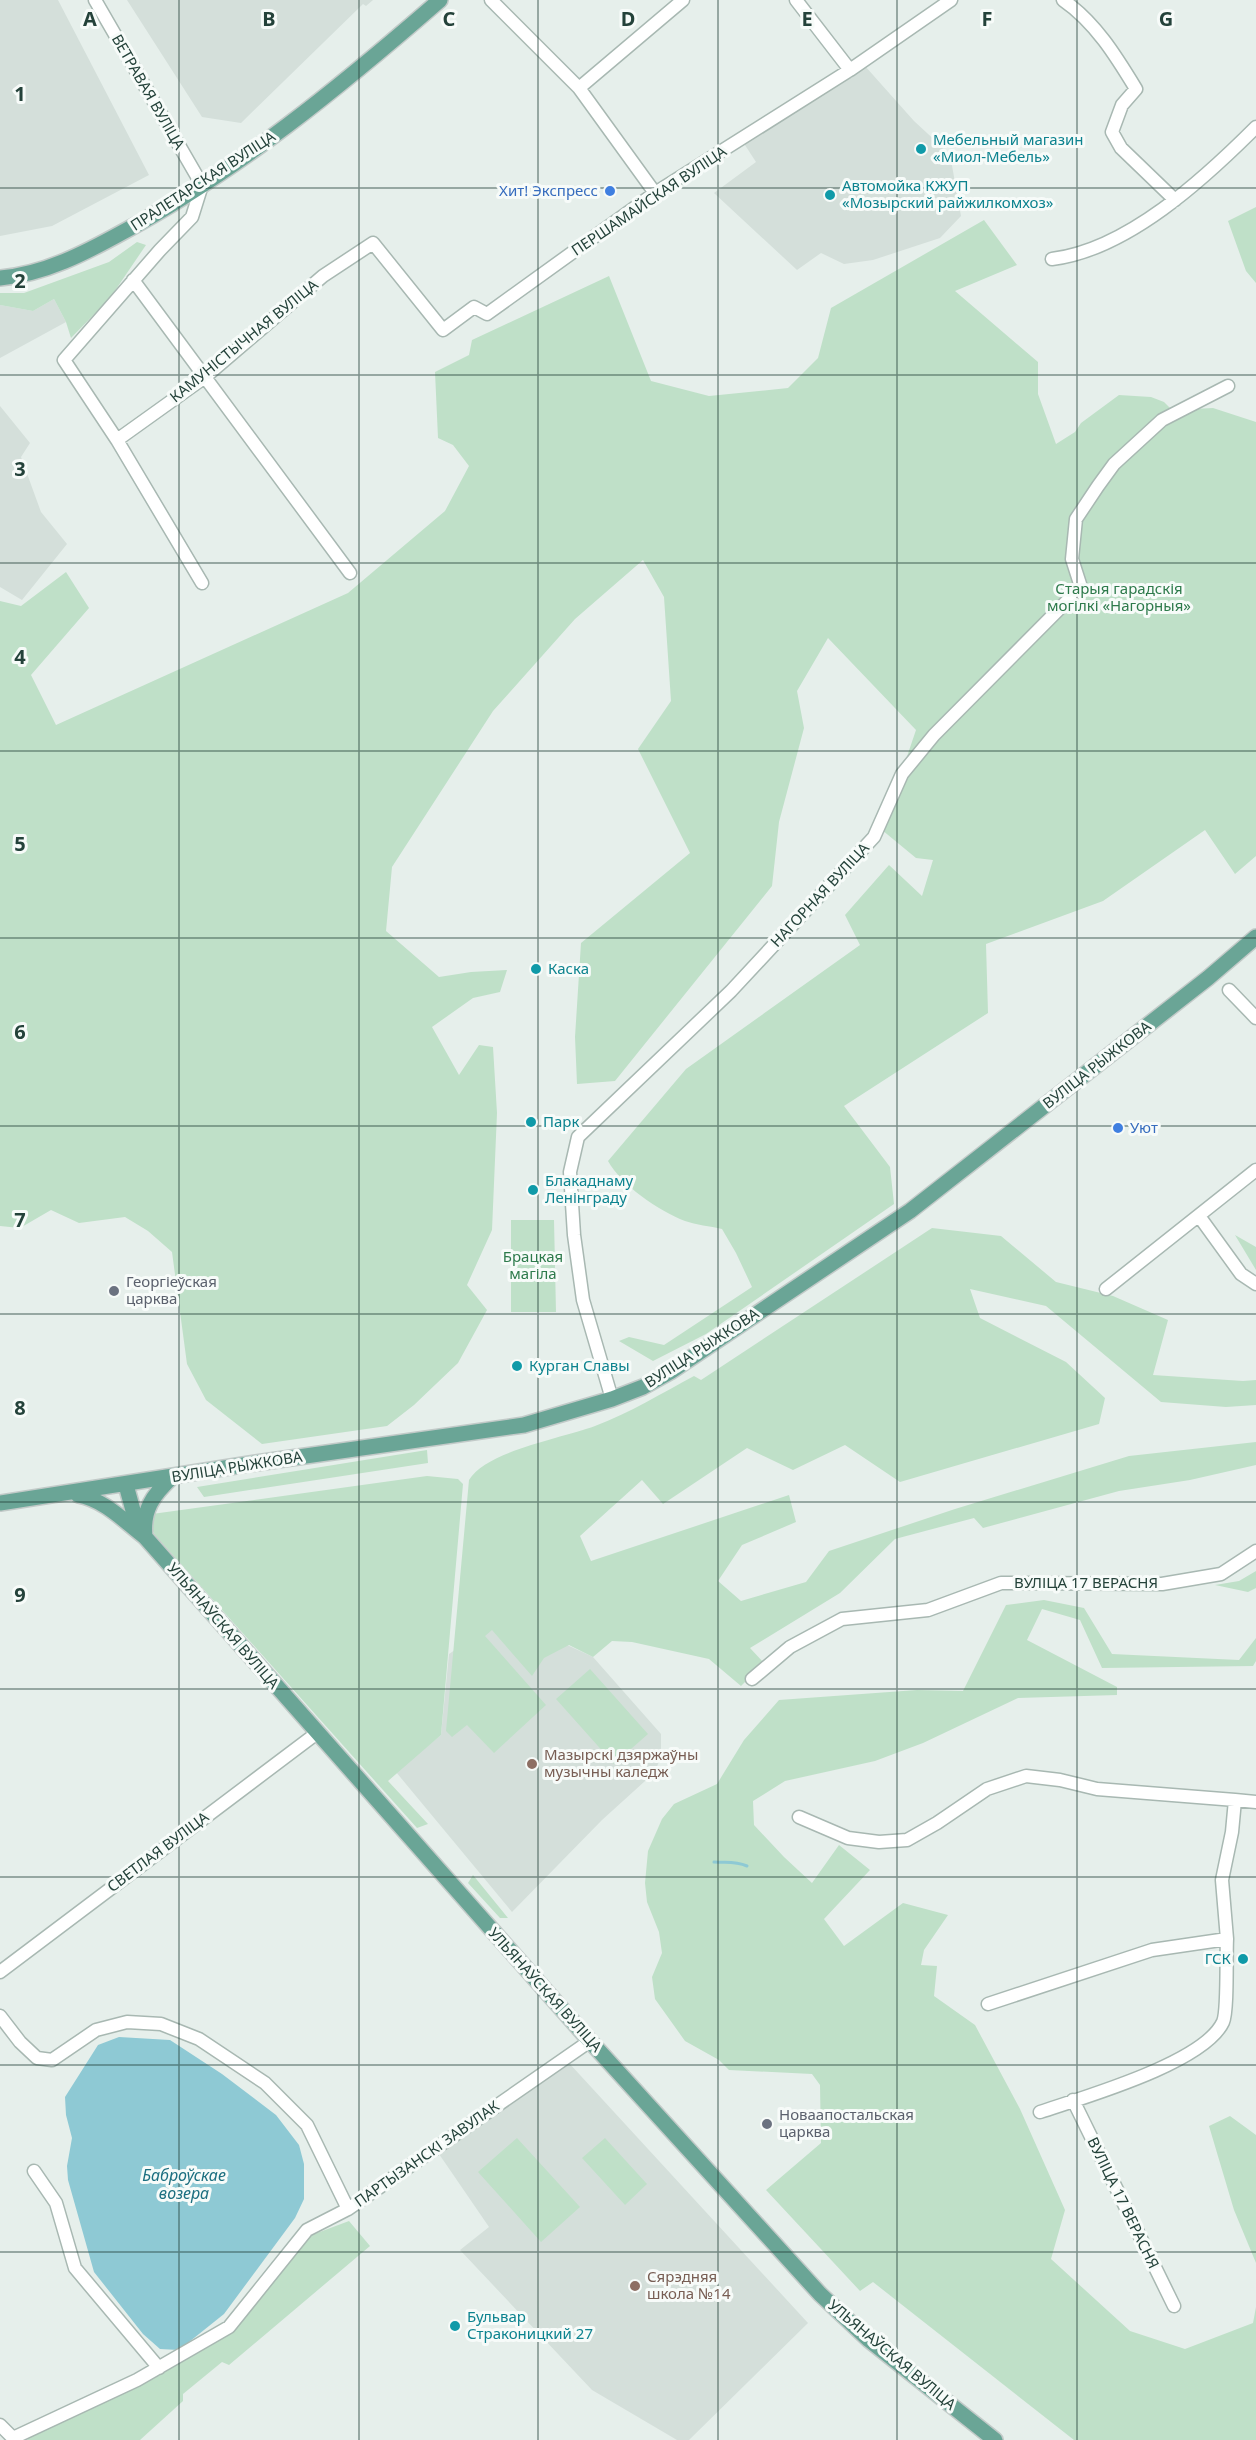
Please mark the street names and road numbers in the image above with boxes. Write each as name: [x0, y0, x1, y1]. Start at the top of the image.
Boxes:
street label: ВЕТРАВАЯ ВУЛІЦА: [108, 30, 190, 153]
street label: ПРАЛЕТАРСКАЯ ВУЛІЦА: [126, 126, 279, 234]
street label: ПЕРШАМАЙСКАЯ ВУЛІЦА: [567, 140, 730, 260]
street label: КАМУНІСТЫЧНАЯ ВУЛІЦА: [165, 274, 322, 406]
street label: НАГОРНАЯ ВУЛІЦА: [766, 838, 873, 951]
street label: ВУЛІЦА РЫЖКОВА: [1038, 1015, 1155, 1113]
street label: ВУЛІЦА РЫЖКОВА: [641, 1303, 763, 1392]
street label: ВУЛІЦА РЫЖКОВА: [170, 1446, 304, 1486]
street label: УЛЬЯНАЎСКАЯ ВУЛІЦА: [163, 1558, 284, 1693]
street label: ВУЛІЦА 17 ВЕРАСНЯ: [1014, 1572, 1158, 1592]
street label: СВЕТЛАЯ ВУЛІЦА: [103, 1806, 213, 1896]
street label: УЛЬЯНАЎСКАЯ ВУЛІЦА: [484, 1923, 607, 2056]
street label: ПАРТЫЗАНСКІ ЗАВУЛАК: [350, 2095, 503, 2211]
street label: ВУЛІЦА 17 ВЕРАСНЯ: [1083, 2133, 1164, 2272]
street label: УЛЬЯНАЎСКАЯ ВУЛІЦА: [825, 2295, 961, 2414]

